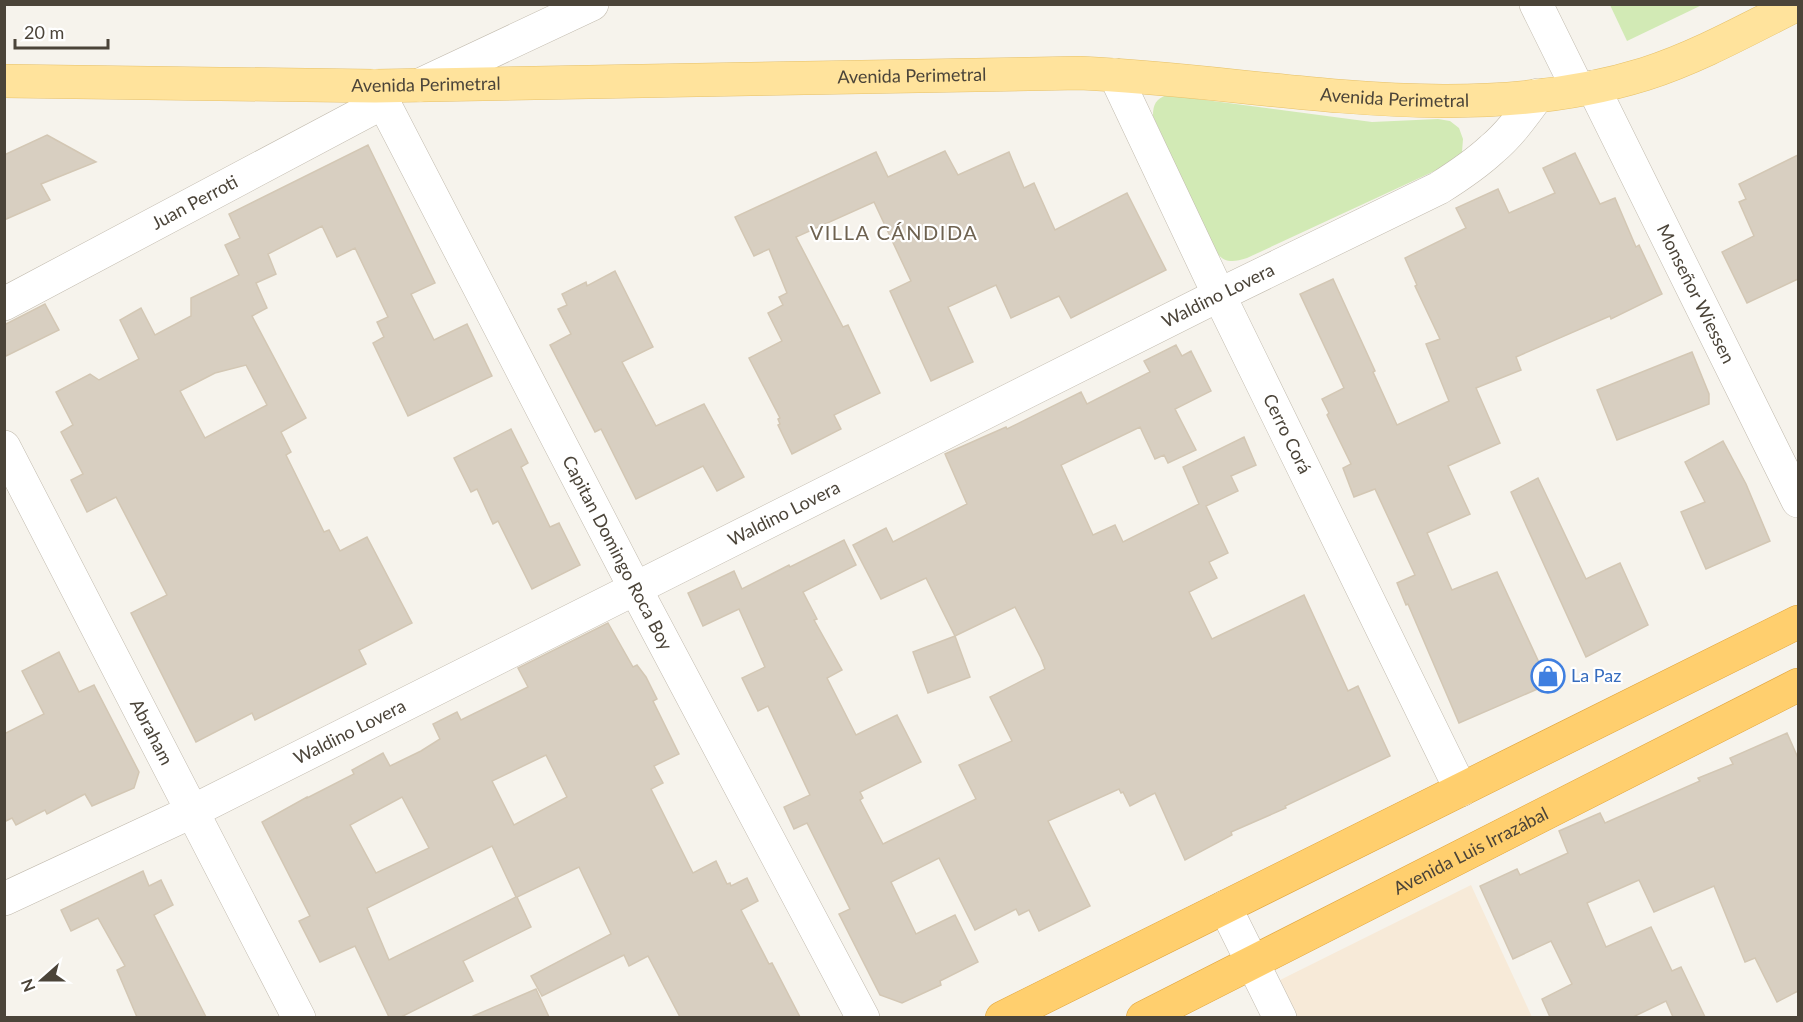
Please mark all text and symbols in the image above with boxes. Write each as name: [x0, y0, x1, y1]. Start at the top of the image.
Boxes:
scale bar: [15, 12, 108, 50]
text: 20 m: [24, 21, 64, 43]
street label: Avenida Perimetral: [837, 63, 987, 87]
street label: Avenida Perimetral: [351, 72, 501, 96]
street label: Avenida Perimetral: [1319, 83, 1469, 111]
street label: Juan Perroti: [147, 170, 241, 234]
district label: VILLA CÁNDIDA: [810, 220, 978, 244]
street label: Monseñor Wiessen: [1653, 220, 1740, 367]
street label: Waldino Lovera: [1158, 258, 1278, 332]
street label: Cerro Corá: [1259, 390, 1317, 477]
street label: Capitan Domingo Roca Boy: [558, 452, 678, 654]
street label: Waldino Lovera: [724, 476, 843, 550]
shop icon: La Paz: [1530, 658, 1566, 694]
place label: La Paz: [1571, 664, 1621, 686]
street label: Waldino Lovera: [290, 694, 409, 769]
street label: Abraham: [126, 695, 178, 769]
street label: Avenida Luis Irrazábal: [1389, 802, 1552, 899]
north arrow: [12, 950, 72, 1010]
text: N: [16, 976, 39, 995]

